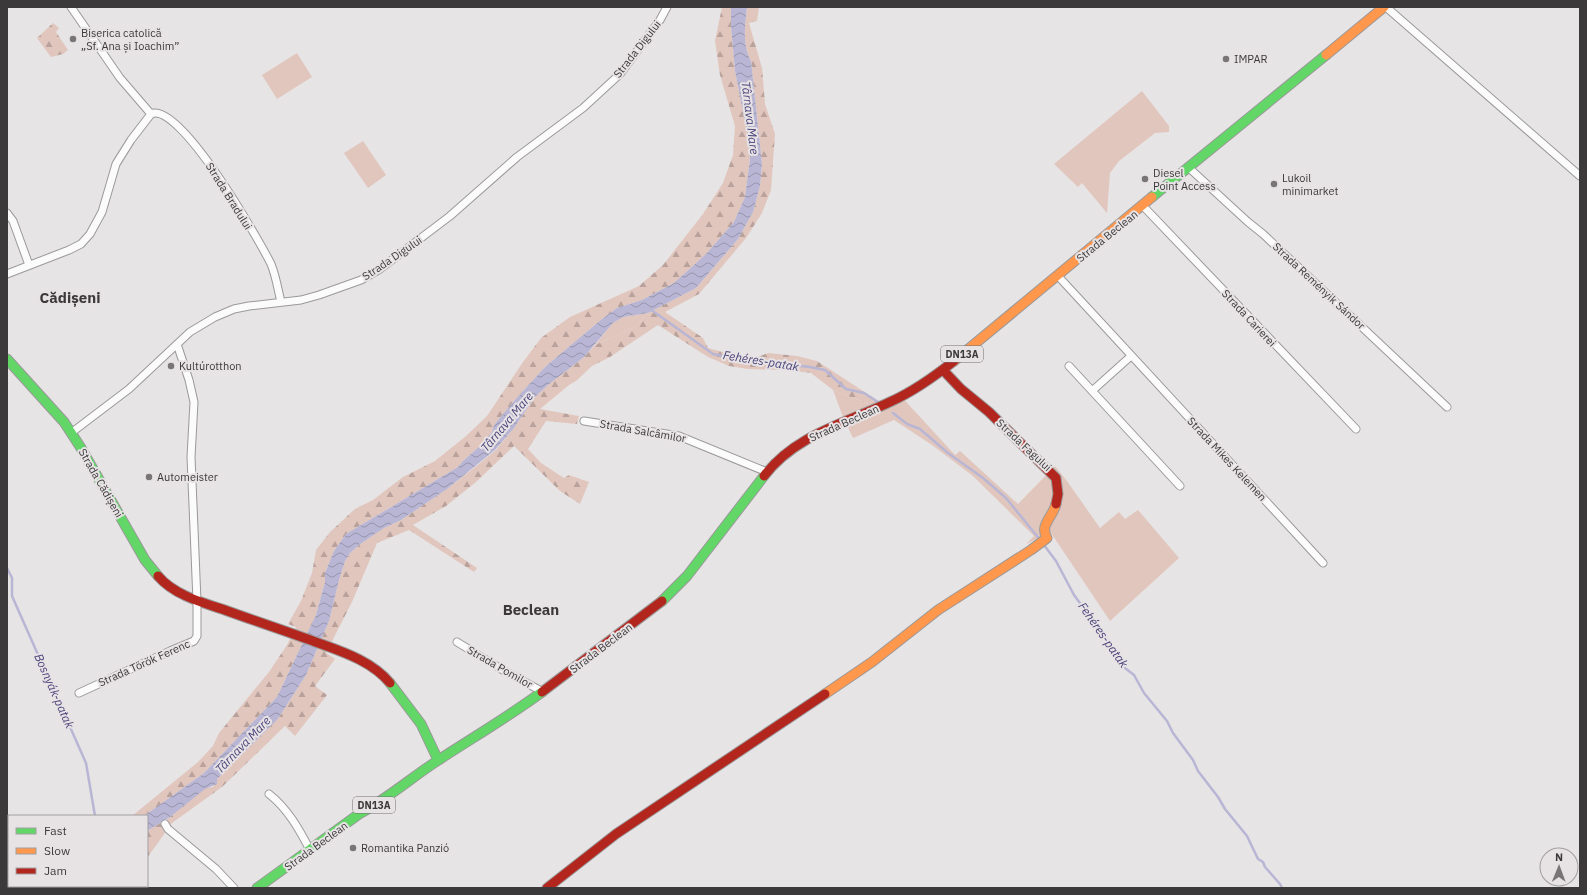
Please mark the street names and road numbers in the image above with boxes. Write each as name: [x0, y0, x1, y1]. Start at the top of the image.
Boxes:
street label: Strada Digului: [610, 17, 664, 81]
street label: Strada Bradului: [203, 160, 255, 232]
street label: Strada Beclean: [1073, 207, 1141, 265]
street label: Strada Digului: [359, 233, 425, 283]
street label: Strada Reményik Sándor: [1270, 239, 1368, 333]
street label: Strada Carierei: [1219, 286, 1279, 350]
road number: DN13A: [941, 346, 983, 362]
street label: Strada Beclean: [807, 401, 881, 445]
street label: Strada Mikes Kelemen: [1184, 414, 1270, 504]
street label: Strada Fagului: [993, 416, 1055, 474]
street label: Strada Salcâmilor: [599, 417, 687, 445]
street label: Strada Cădișeni: [76, 446, 126, 520]
street label: Strada Beclean: [567, 620, 635, 676]
street label: Strada Török Ferenc: [96, 636, 192, 690]
street label: Strada Pomilor: [465, 643, 535, 691]
road number: DN13A: [353, 797, 395, 813]
street label: Strada Beclean: [282, 818, 350, 874]

